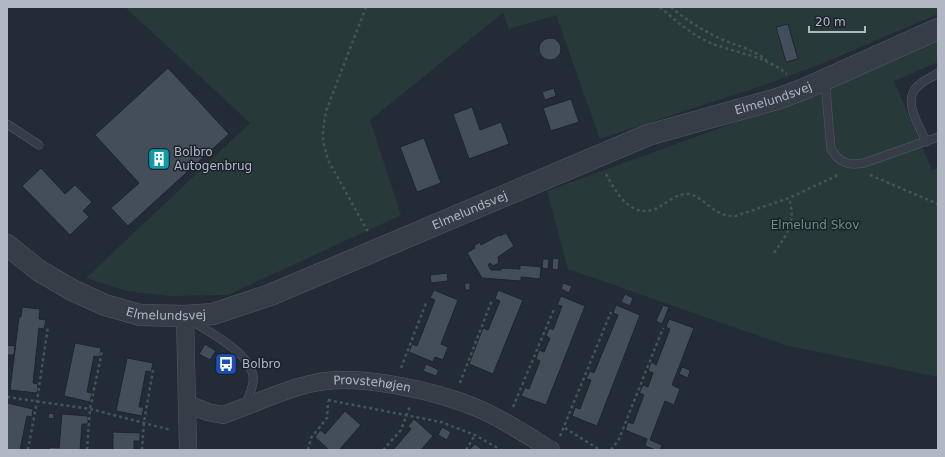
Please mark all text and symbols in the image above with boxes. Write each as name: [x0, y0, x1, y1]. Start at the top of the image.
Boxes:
scale bar: [809, 8, 865, 34]
text: 20 m: [815, 15, 846, 29]
street label: Elmelundsvej: [733, 79, 814, 117]
place label: Bolbro Autogenbrug: [174, 145, 252, 173]
building icon: Bolbro Autogenbrug: [146, 146, 172, 172]
street label: Elmelundsvej: [430, 188, 509, 233]
park label: Elmelund Skov: [771, 218, 859, 232]
street label: Elmelundsvej: [125, 304, 207, 323]
bus stop icon: Bolbro: [213, 351, 239, 377]
place label: Bolbro: [242, 357, 281, 371]
street label: Provstehøjen: [333, 373, 412, 395]

